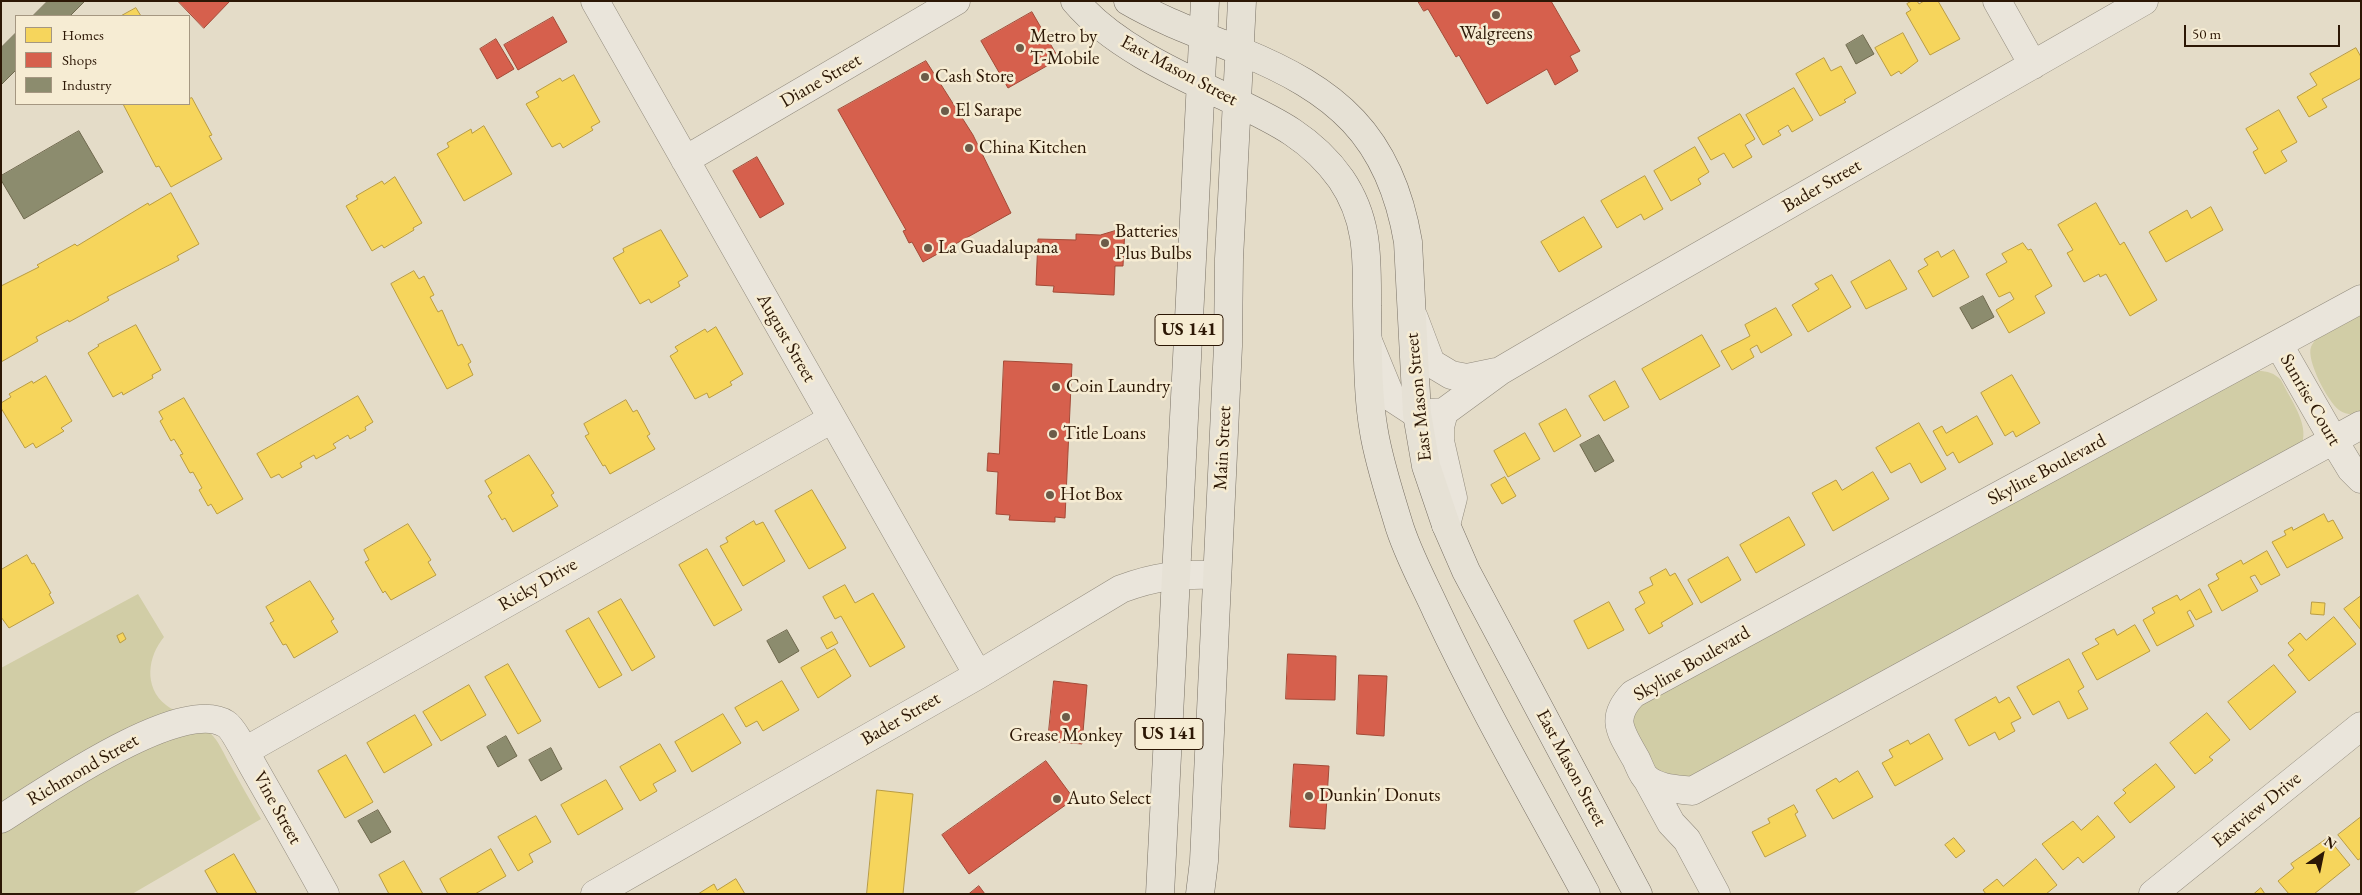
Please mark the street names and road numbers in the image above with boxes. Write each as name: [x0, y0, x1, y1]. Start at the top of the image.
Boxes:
street label: East Mason Street: [1117, 31, 1241, 111]
street label: Diane Street: [777, 49, 865, 113]
street label: Bader Street: [1778, 154, 1866, 218]
street label: August Street: [751, 289, 821, 387]
road number: US 141: [1155, 314, 1223, 346]
street label: East Mason Street: [1401, 332, 1437, 462]
street label: Sunrise Court: [2275, 350, 2345, 450]
street label: Main Street: [1209, 405, 1237, 491]
street label: Skyline Boulevard: [1984, 429, 2110, 511]
street label: Ricky Drive: [494, 553, 582, 617]
street label: Skyline Boulevard: [1630, 621, 1754, 707]
street label: Bader Street: [857, 687, 945, 751]
street label: East Mason Street: [1531, 706, 1611, 830]
road number: US 141: [1135, 719, 1203, 750]
street label: Richmond Street: [23, 729, 143, 811]
street label: Vine Street: [248, 767, 306, 849]
street label: Eastview Drive: [2208, 767, 2306, 853]

